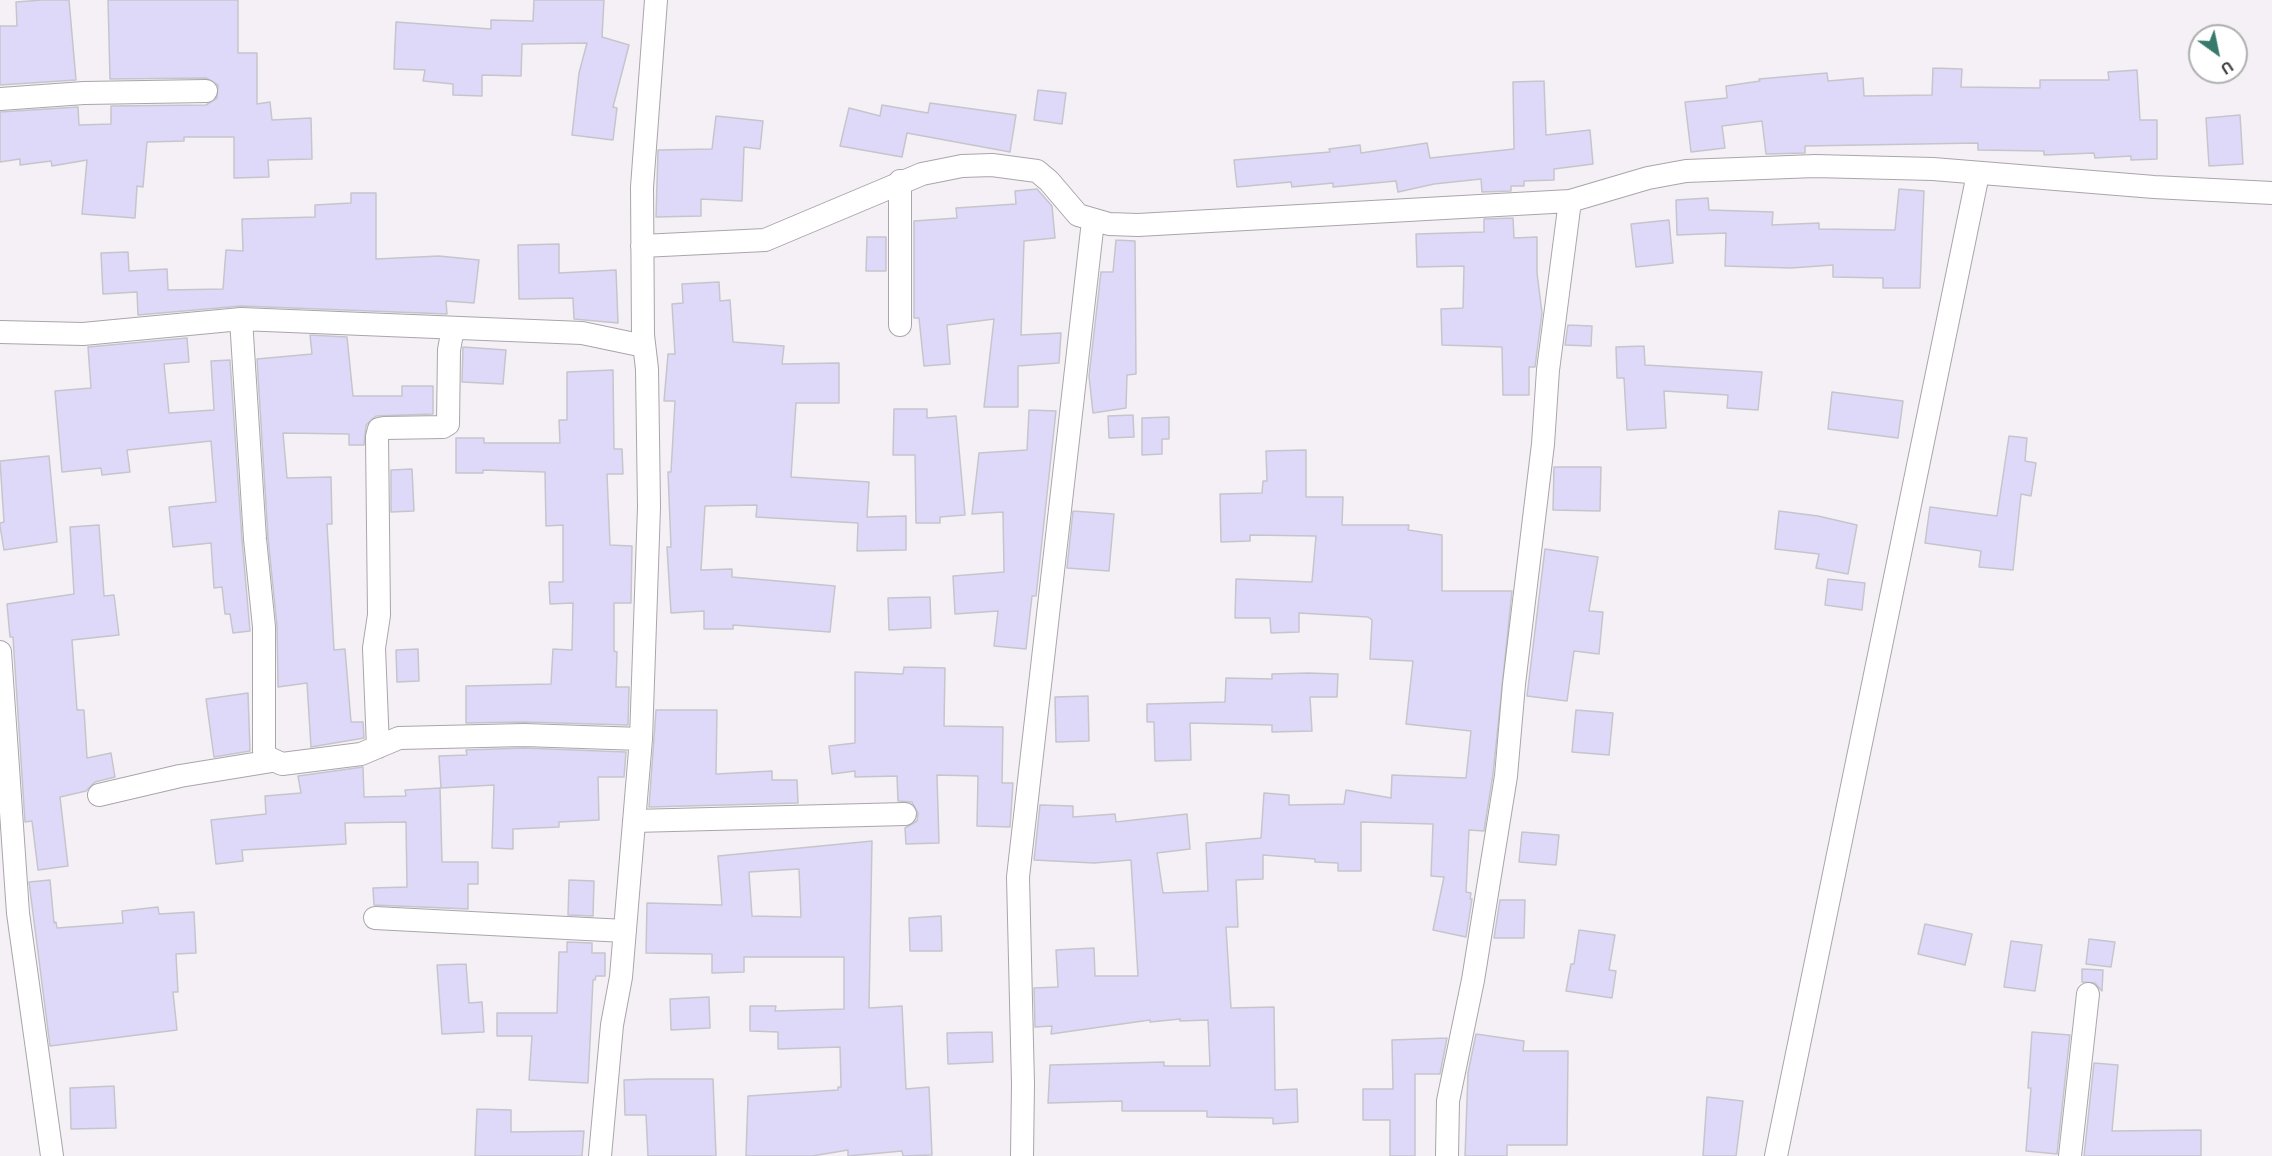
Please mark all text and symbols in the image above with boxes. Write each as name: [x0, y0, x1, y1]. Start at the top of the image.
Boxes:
north arrow: [2188, 24, 2248, 84]
text: U: [2217, 56, 2237, 80]

